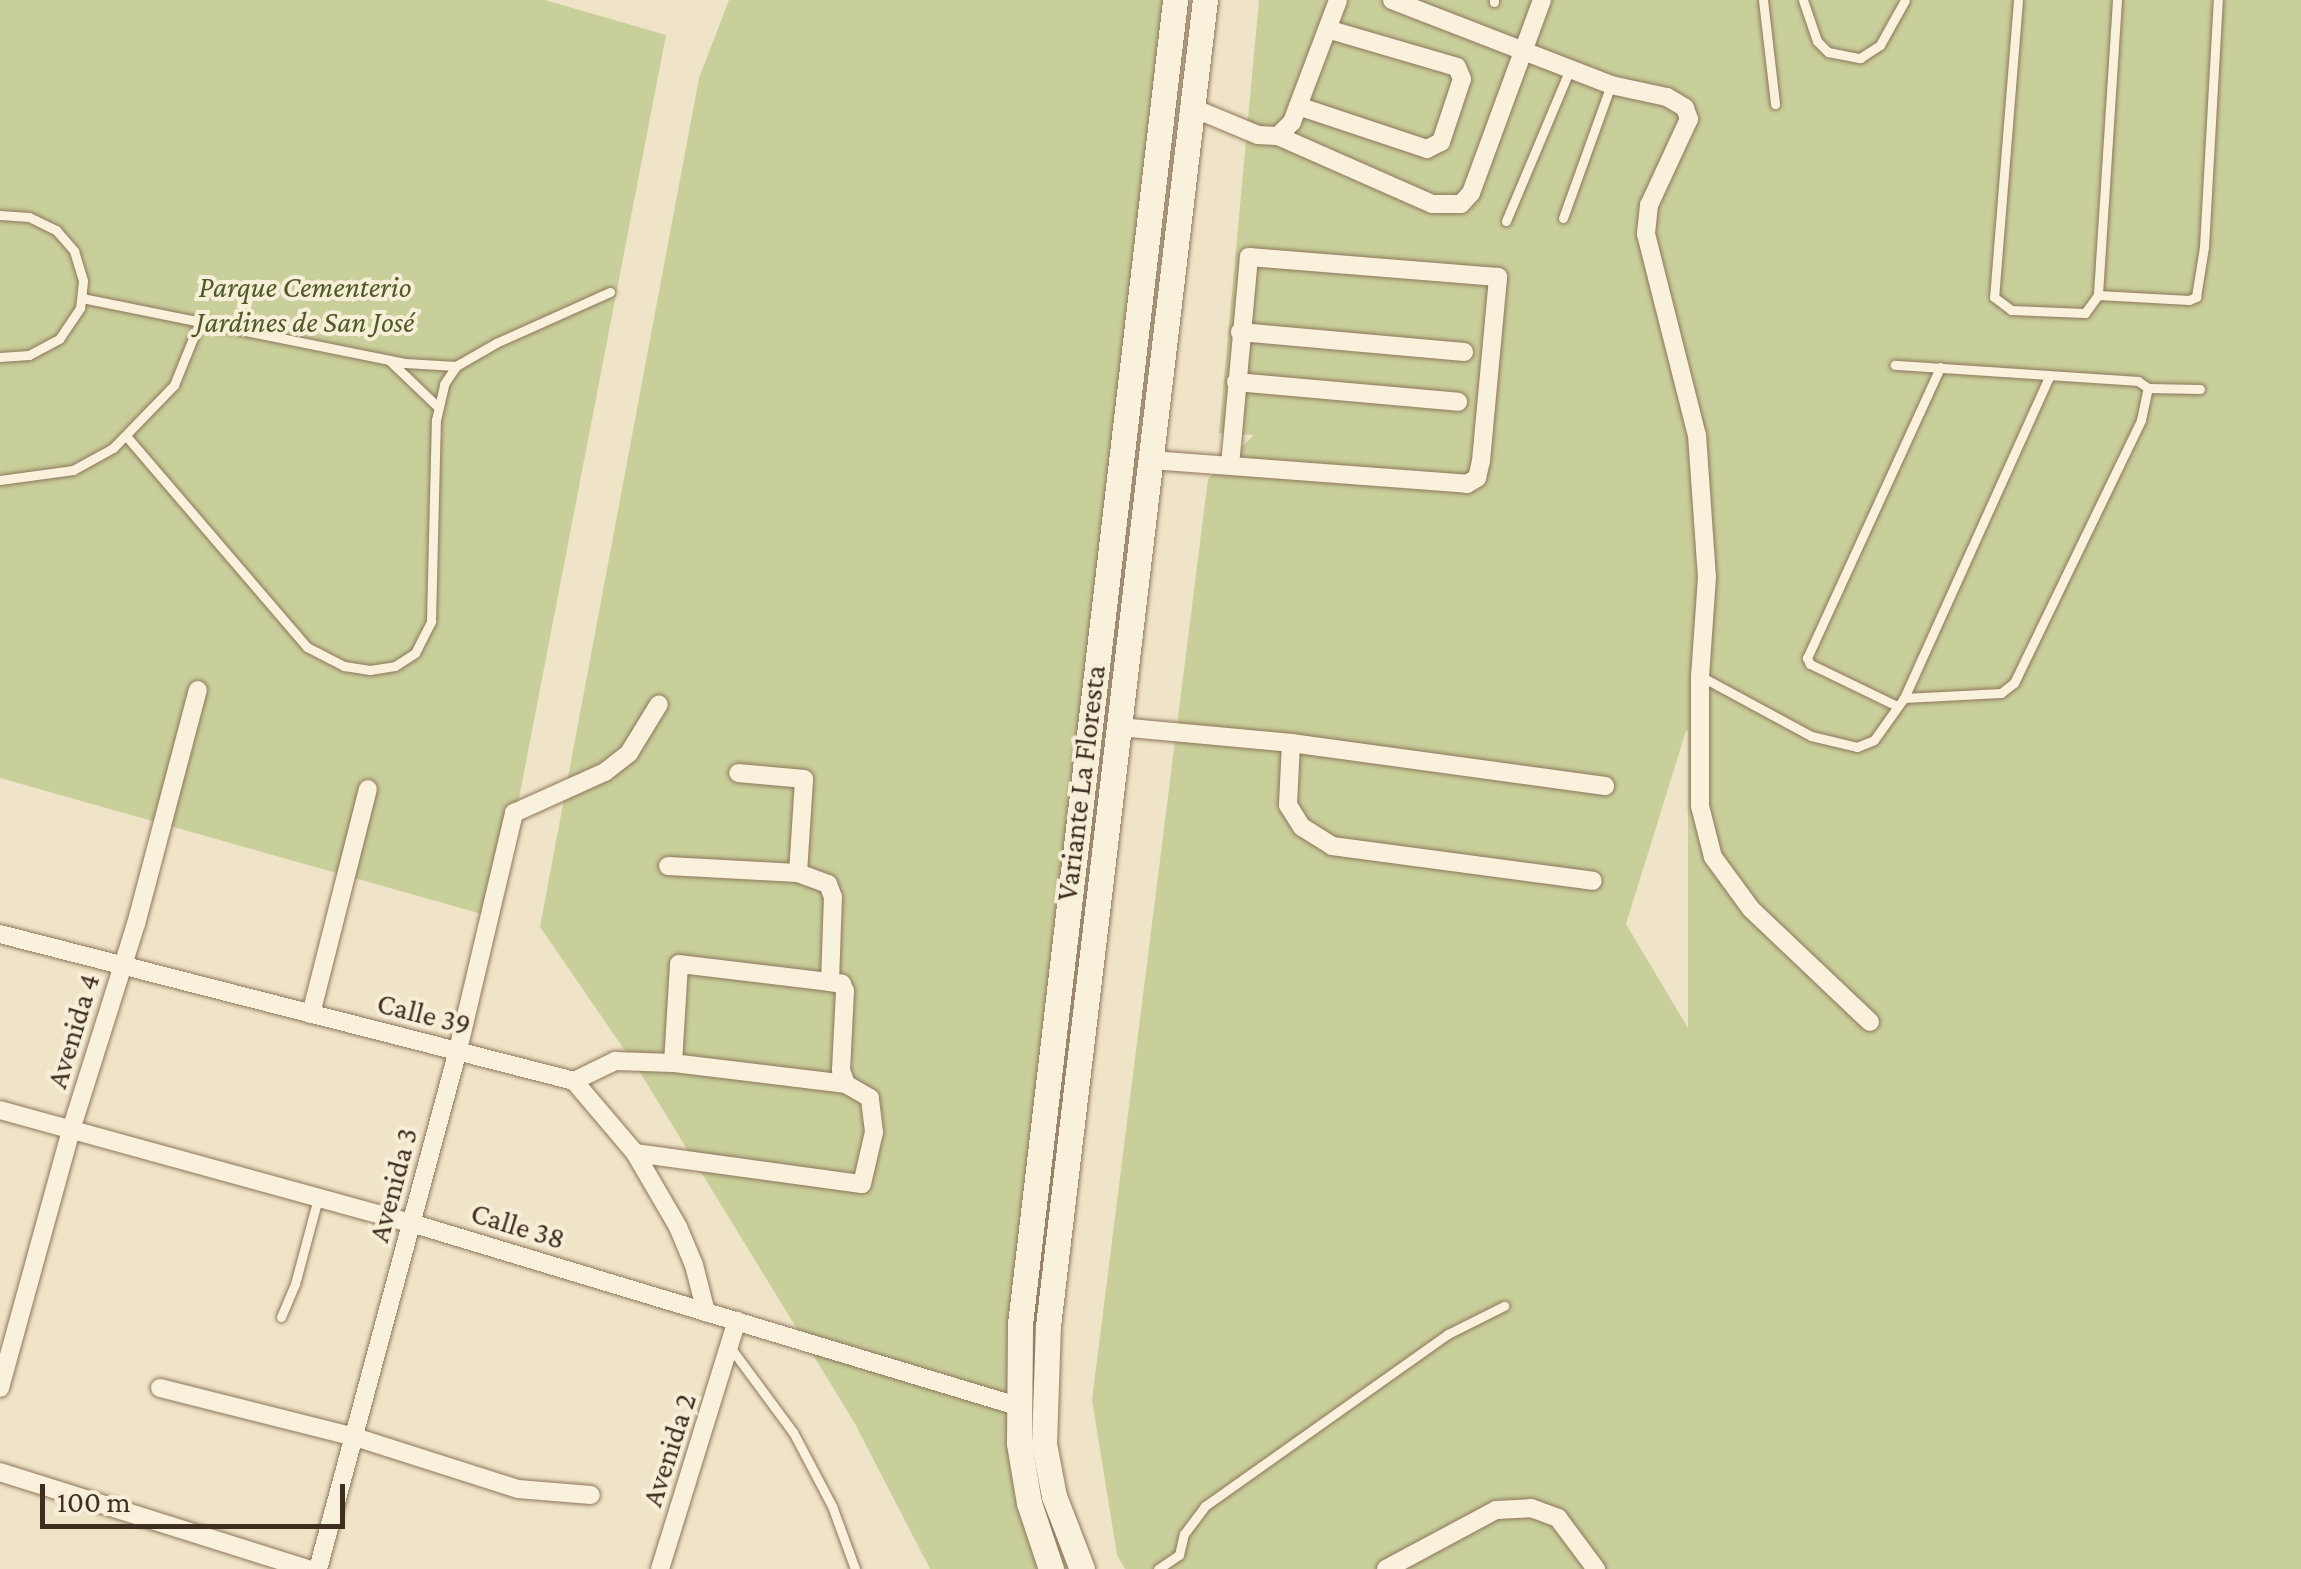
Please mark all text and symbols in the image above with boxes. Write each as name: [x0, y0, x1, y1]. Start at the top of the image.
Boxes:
park label: Parque Cementerio Jardines de San José: [196, 269, 414, 340]
street label: Variante La Floresta: [1049, 663, 1113, 903]
street label: Avenida 4: [39, 969, 107, 1093]
street label: Calle 39: [373, 985, 475, 1043]
street label: Avenida 3: [361, 1124, 425, 1246]
street label: Calle 38: [467, 1195, 569, 1257]
street label: Avenida 2: [634, 1389, 704, 1511]
scale bar: [45, 1464, 350, 1526]
text: 100 m: [57, 1485, 131, 1518]

